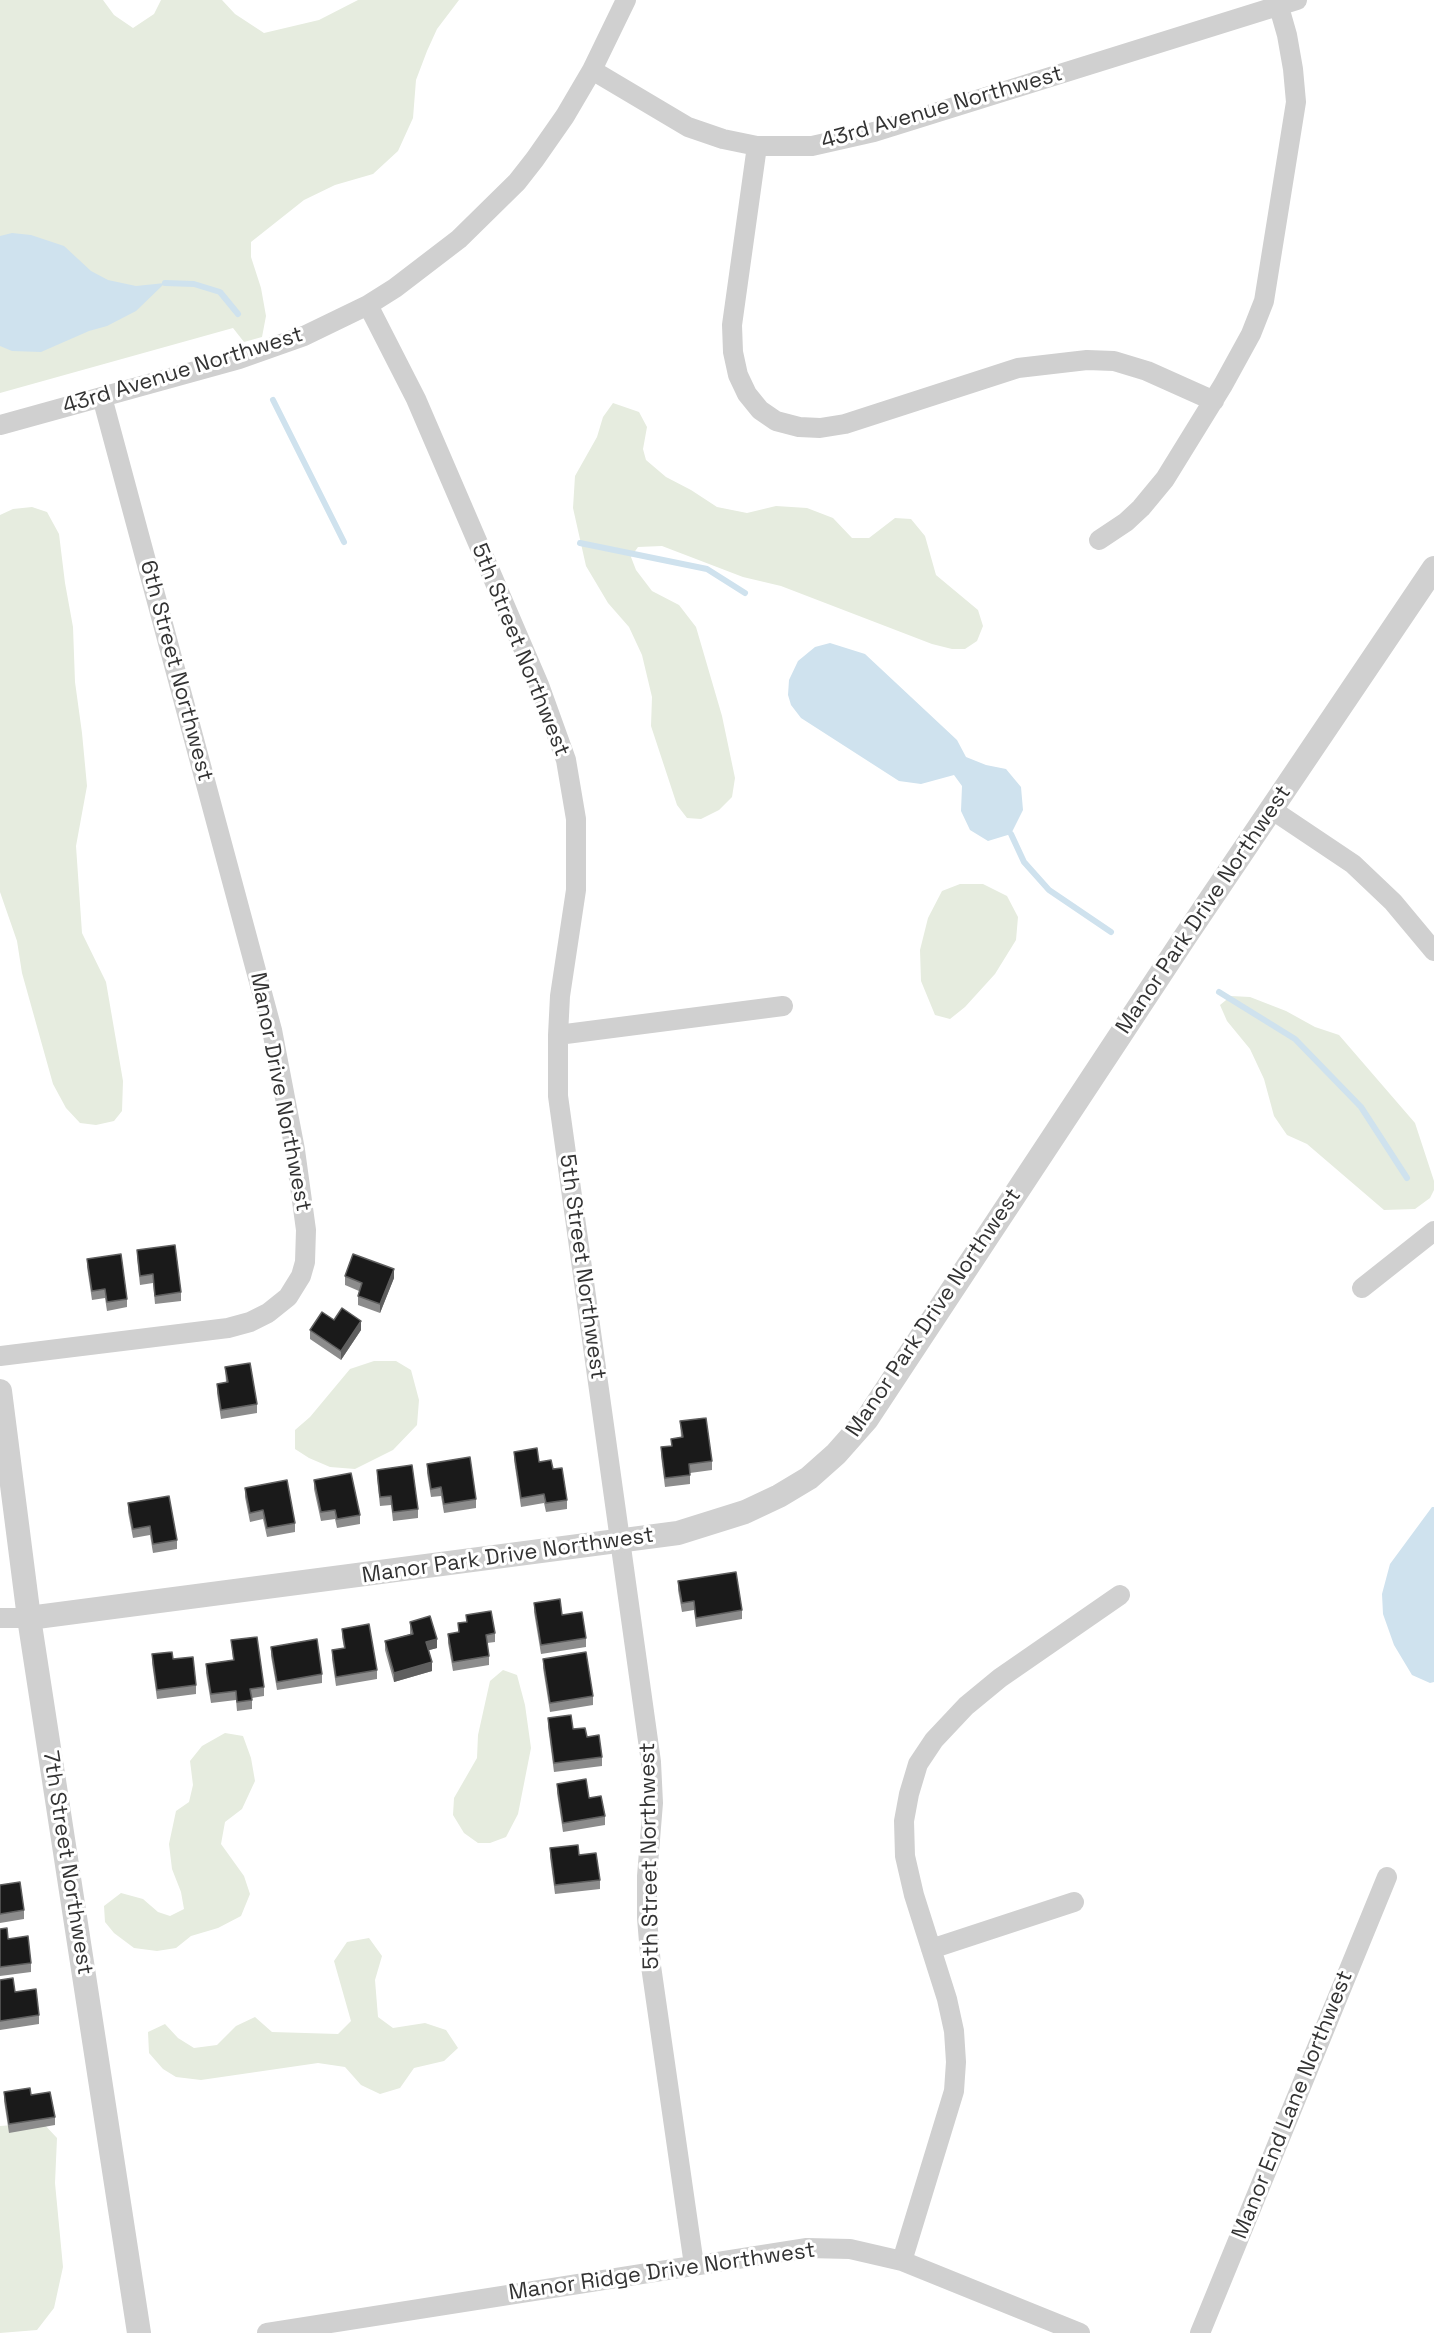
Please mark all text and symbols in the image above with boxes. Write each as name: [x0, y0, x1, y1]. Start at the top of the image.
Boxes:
street label: 43rd Avenue Northwest: [818, 61, 1066, 155]
street label: 43rd Avenue Northwest: [60, 322, 306, 420]
street label: 5th Street Northwest: [465, 540, 575, 760]
street label: 6th Street Northwest: [134, 558, 218, 784]
street label: Manor Park Drive Northwest: [1111, 781, 1297, 1039]
street label: Manor Drive Northwest: [244, 970, 316, 1214]
street label: 5th Street Northwest: [553, 1153, 611, 1381]
street label: Manor Park Drive Northwest: [841, 1184, 1027, 1442]
street label: Manor Park Drive Northwest: [360, 1522, 656, 1590]
street label: 5th Street Northwest: [635, 1742, 665, 1970]
street label: 7th Street Northwest: [36, 1749, 98, 1977]
street label: Manor End Lane Northwest: [1227, 1967, 1359, 2243]
street label: Manor Ridge Drive Northwest: [507, 2237, 817, 2307]

